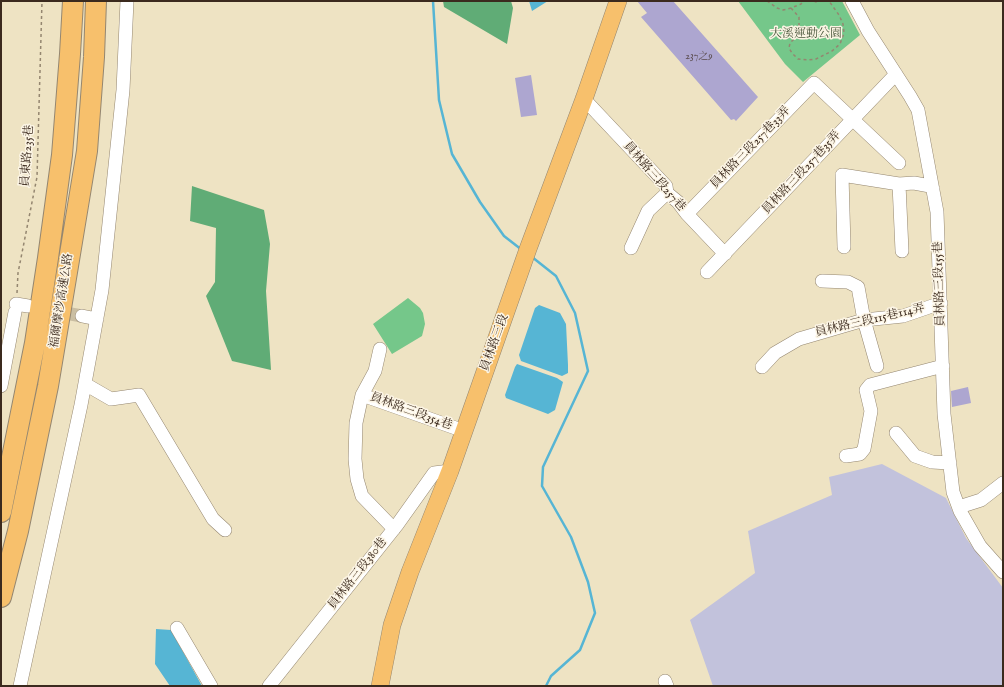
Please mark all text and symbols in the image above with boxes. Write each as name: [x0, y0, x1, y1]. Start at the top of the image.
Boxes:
park label: 大溪運動公園: [770, 28, 842, 42]
house number: 237之9: [685, 51, 713, 63]
street label: 員林路三段257巷33弄: [708, 104, 794, 192]
street label: 員東路235巷: [19, 124, 37, 188]
street label: 員林路三段257巷35弄: [760, 128, 844, 218]
street label: 員林路三段257巷: [620, 139, 688, 215]
street label: 員林路三段155巷: [931, 241, 949, 327]
street label: 福爾摩沙高速公路: [47, 252, 77, 350]
street label: 員林路三段115巷114弄: [814, 301, 926, 341]
street label: 員林路三段: [478, 312, 512, 374]
street label: 員林路三段354巷: [368, 390, 454, 434]
street label: 員林路三段380巷: [326, 535, 390, 613]

